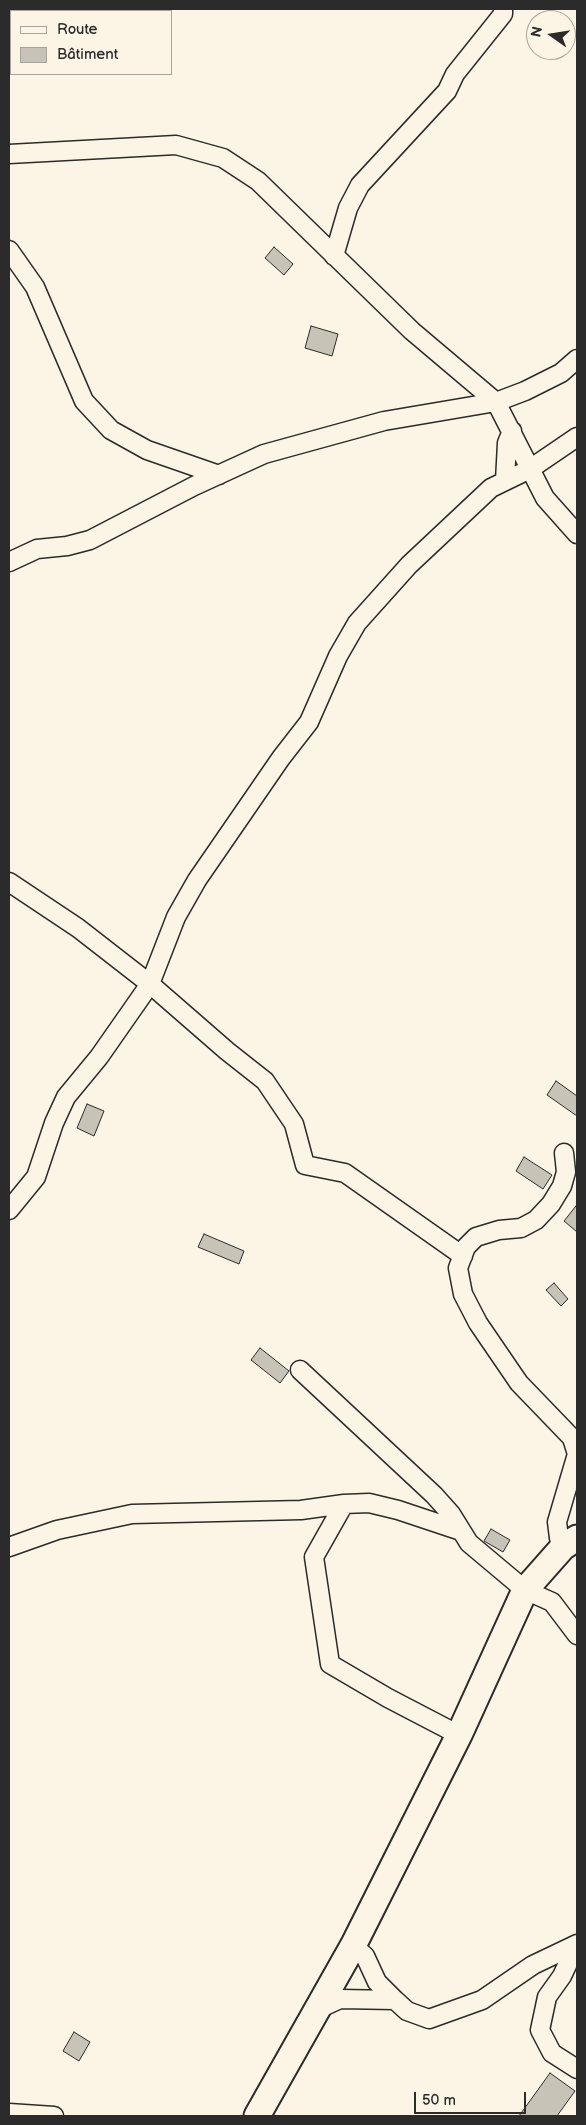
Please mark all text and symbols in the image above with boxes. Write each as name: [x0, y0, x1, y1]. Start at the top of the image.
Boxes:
legend: [10, 10, 172, 75]
north arrow: [526, 10, 576, 60]
text: Route: [57, 20, 97, 39]
text: N: [527, 25, 546, 39]
text: Bâtiment: [57, 45, 118, 64]
scale bar: [416, 2082, 528, 2114]
text: 50 m: [422, 2091, 456, 2110]

